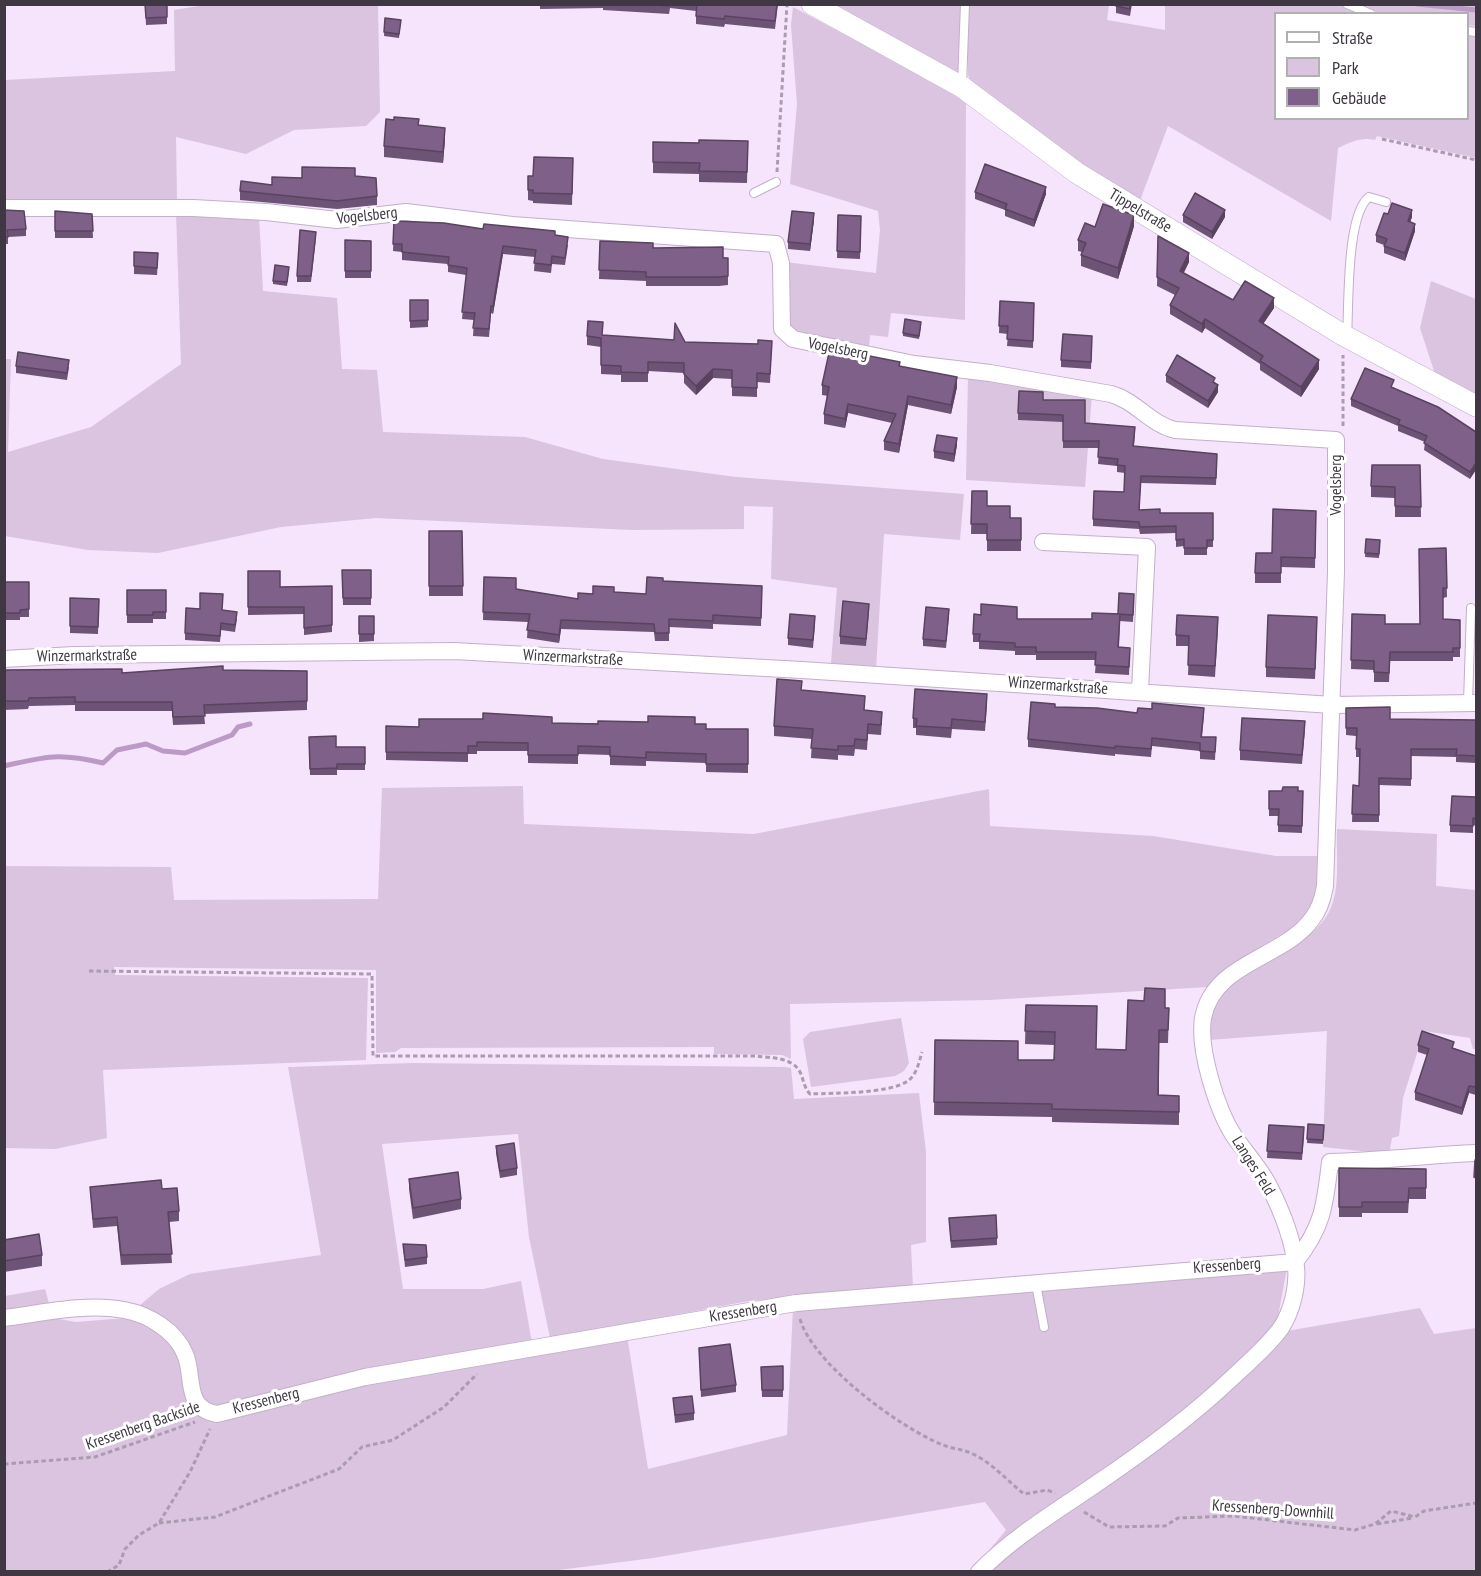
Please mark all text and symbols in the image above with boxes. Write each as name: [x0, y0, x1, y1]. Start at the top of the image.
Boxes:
legend: [1274, 12, 1469, 120]
text: Straße: [1332, 26, 1373, 49]
text: Park: [1332, 56, 1359, 79]
text: Gebäude: [1332, 86, 1386, 109]
street label: Tippelstraße: [1105, 185, 1175, 237]
street label: Vogelsberg: [336, 203, 398, 229]
street label: Vogelsberg: [806, 334, 870, 364]
street label: Vogelsberg: [1326, 454, 1346, 516]
street label: Winzermarkstraße: [37, 646, 137, 666]
street label: Winzermarkstraße: [522, 646, 624, 670]
street label: Winzermarkstraße: [1007, 673, 1109, 699]
street label: Langes Feld: [1227, 1133, 1279, 1199]
street label: Kressenberg: [1192, 1254, 1262, 1278]
street label: Kressenberg: [708, 1297, 778, 1327]
street label: Kressenberg: [231, 1383, 301, 1419]
street label: Kressenberg Backside: [83, 1397, 203, 1455]
street label: Kressenberg-Downhill: [1211, 1496, 1335, 1524]

